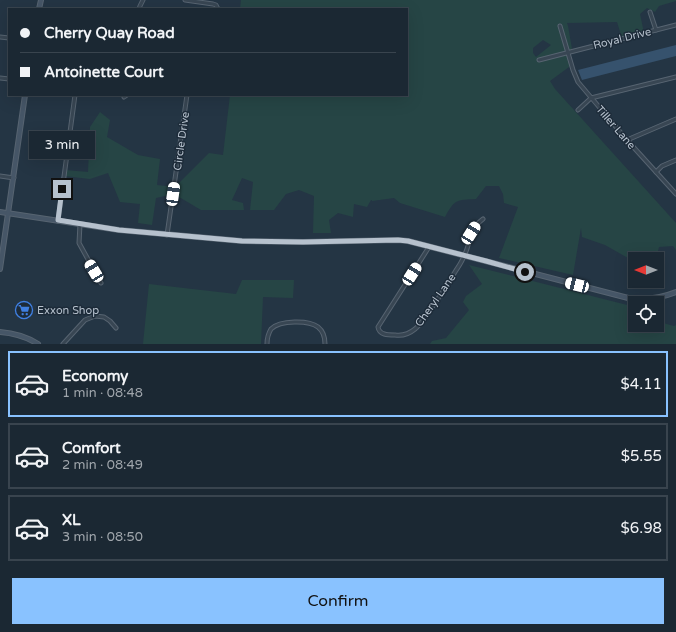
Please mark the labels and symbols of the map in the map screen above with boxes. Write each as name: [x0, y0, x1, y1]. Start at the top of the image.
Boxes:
street label: Royal Drive: [592, 25, 652, 52]
street label: Tiller Lane: [593, 103, 638, 152]
street label: Circle Drive: [171, 111, 192, 171]
callout: 3 min: [29, 131, 95, 159]
route end: [53, 180, 71, 198]
car: [165, 181, 181, 207]
car: [460, 220, 482, 246]
north arrow: [628, 252, 664, 288]
car: [83, 258, 105, 284]
car: [401, 261, 423, 287]
route start: [516, 263, 534, 281]
street label: Cheryl Lane: [412, 271, 458, 329]
car: [564, 276, 590, 294]
supermarket icon: Exxon Shop: [14, 300, 34, 320]
place label: Exxon Shop: [37, 304, 99, 317]

